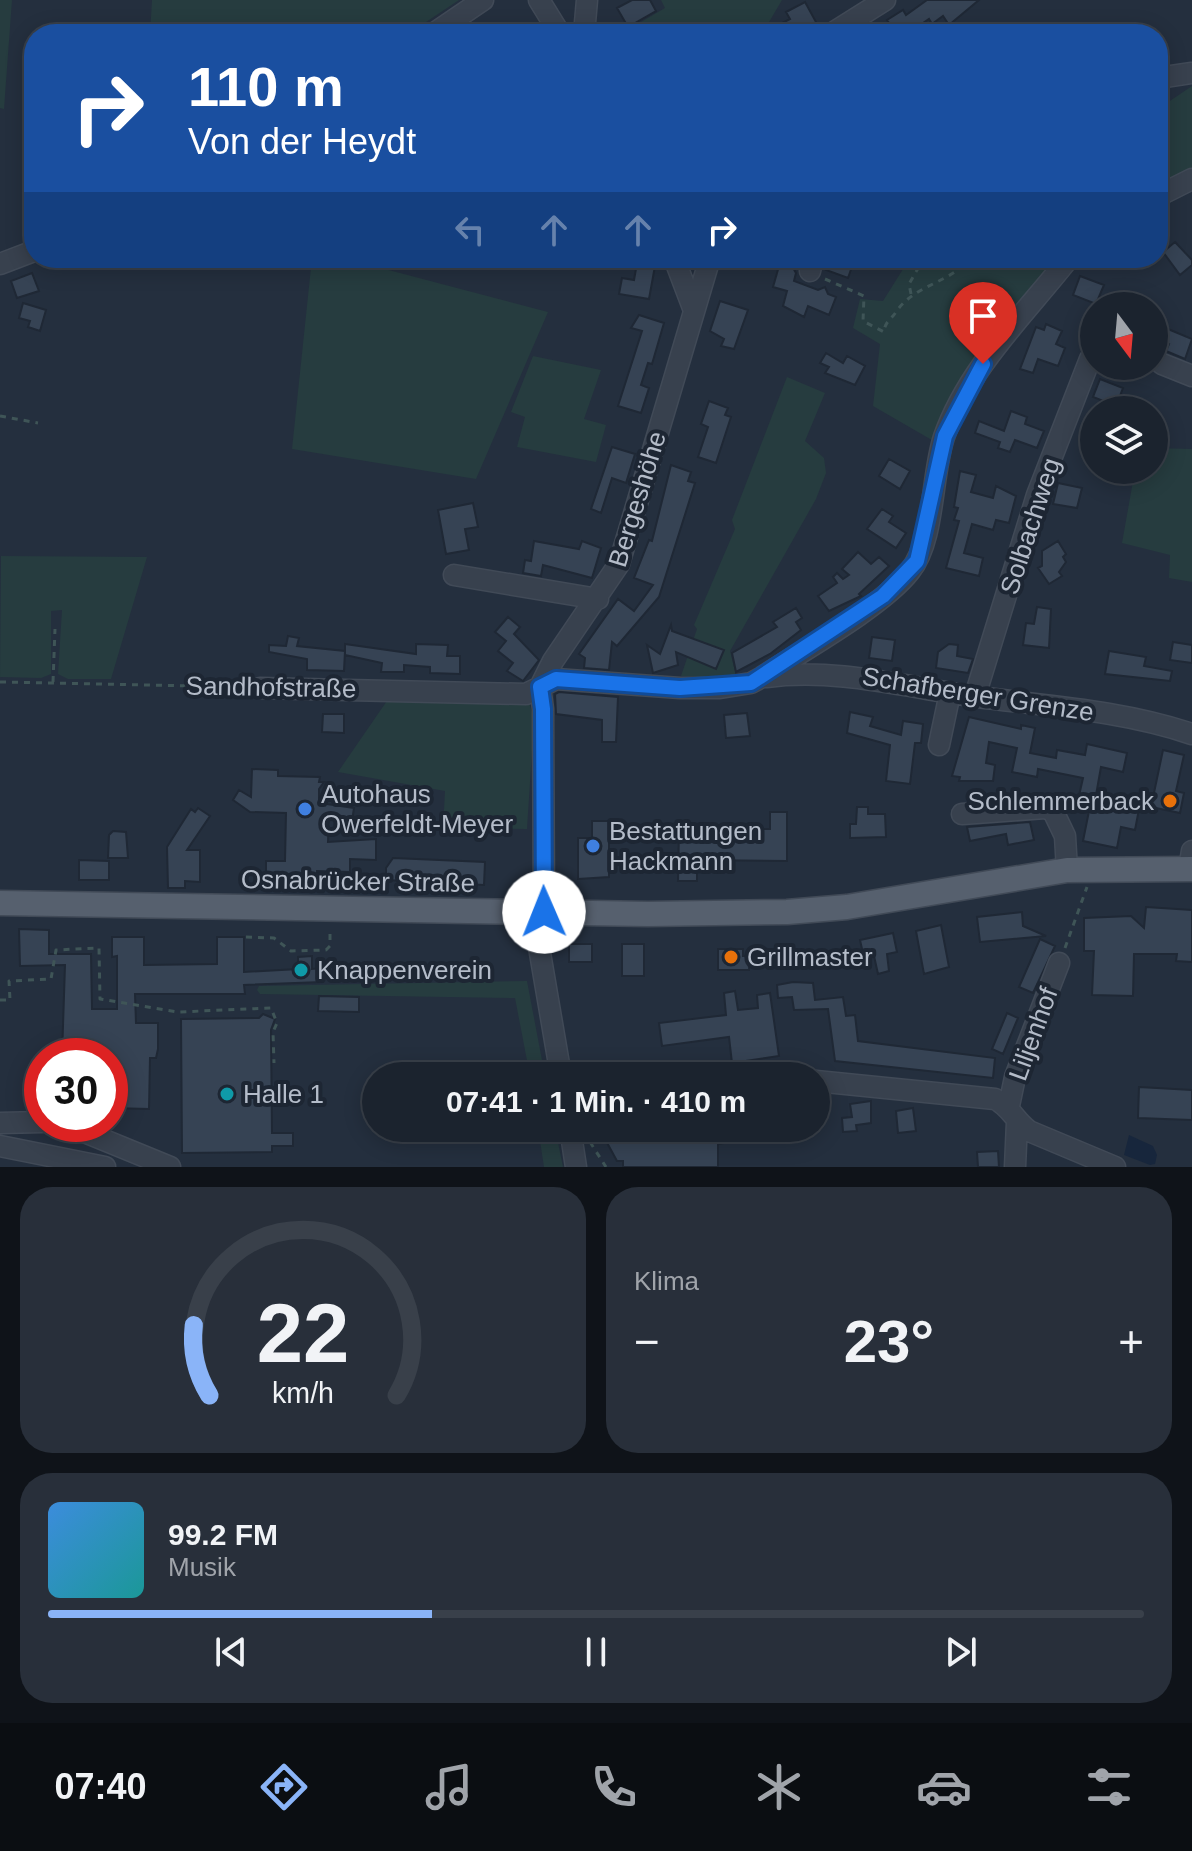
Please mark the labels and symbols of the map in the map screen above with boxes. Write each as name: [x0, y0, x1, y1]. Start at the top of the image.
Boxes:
pin: [949, 282, 1017, 364]
north arrow: [1080, 292, 1168, 380]
street label: Bergeshöhe: [602, 428, 672, 570]
street label: Solbachweg: [994, 454, 1066, 598]
street label: Schafberger Grenze: [860, 661, 1096, 727]
street label: Sandhofstraße: [185, 671, 357, 703]
place label: Autohaus Owerfeldt-Meyer: [321, 779, 513, 839]
place label: Schlemmerback: [968, 786, 1155, 816]
marker: Schlemmerback: [1161, 792, 1179, 810]
marker: Autohaus Owerfeldt-Meyer: [296, 800, 314, 818]
place label: Bestattungen Hackmann: [609, 816, 762, 876]
marker: Bestattungen Hackmann: [584, 837, 602, 855]
street label: Osnabrücker Straße: [241, 864, 475, 898]
position arrow: [502, 870, 586, 954]
place label: Grillmaster: [747, 942, 873, 972]
marker: Grillmaster: [722, 948, 740, 966]
place label: Knappenverein: [317, 955, 492, 985]
marker: Knappenverein: [292, 961, 310, 979]
street label: Liljenhof: [1002, 983, 1064, 1085]
speed limit sign: 30: [24, 1038, 128, 1142]
place label: Halle 1: [243, 1079, 324, 1109]
marker: Halle 1: [218, 1085, 236, 1103]

